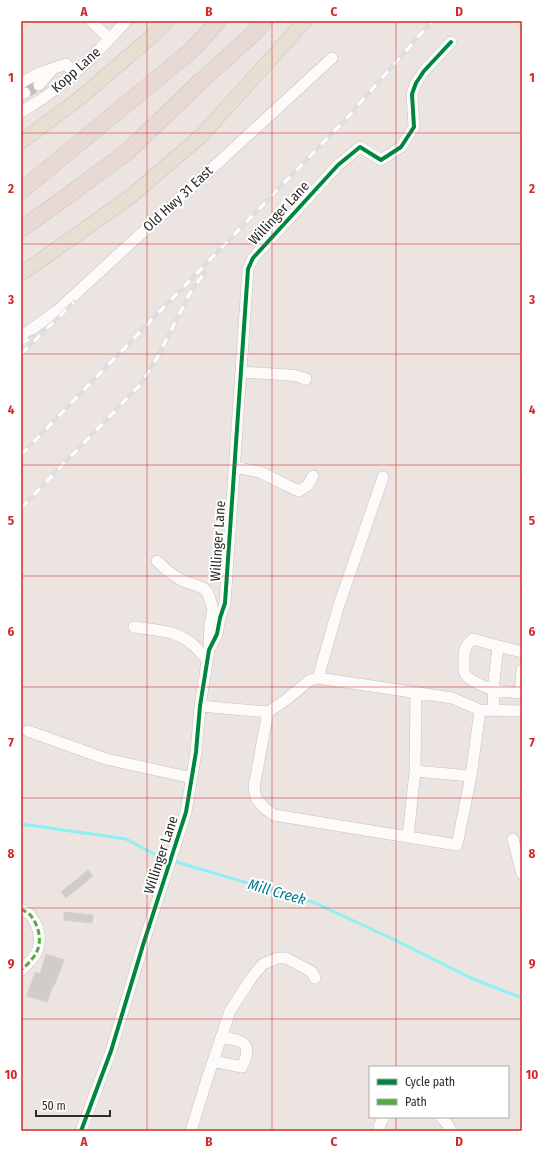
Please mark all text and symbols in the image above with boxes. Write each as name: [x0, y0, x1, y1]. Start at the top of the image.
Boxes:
text: A: [79, 4, 88, 19]
text: B: [205, 4, 213, 19]
text: C: [331, 4, 338, 19]
text: D: [455, 4, 463, 19]
street label: Kopp Lane: [48, 44, 104, 96]
text: 1: [8, 70, 14, 85]
text: 1: [529, 70, 535, 85]
street label: Old Hwy 31 East: [140, 162, 217, 236]
street label: Willinger Lane: [245, 178, 313, 248]
text: 2: [7, 181, 14, 196]
text: 2: [528, 181, 535, 196]
text: 3: [7, 292, 14, 307]
text: 3: [528, 292, 535, 307]
text: 4: [8, 402, 15, 417]
text: 4: [529, 402, 536, 417]
street label: Willinger Lane: [207, 500, 229, 582]
text: 5: [8, 513, 14, 528]
text: 5: [529, 513, 535, 528]
text: 6: [8, 624, 15, 639]
text: 6: [529, 624, 536, 639]
text: 7: [8, 735, 14, 750]
text: 7: [529, 735, 535, 750]
street label: Willinger Lane: [140, 814, 182, 896]
text: 8: [8, 846, 15, 861]
text: 8: [529, 846, 536, 861]
water label: Mill Creek: [246, 875, 309, 909]
text: 9: [8, 956, 15, 971]
text: 9: [529, 956, 536, 971]
legend: [369, 1066, 509, 1118]
text: 10: [5, 1067, 17, 1082]
text: 10: [526, 1067, 538, 1082]
text: Cycle path: [405, 1075, 455, 1089]
scale bar: [36, 1092, 110, 1118]
text: Path: [405, 1095, 427, 1109]
text: 50 m: [42, 1099, 66, 1113]
text: A: [79, 1134, 88, 1149]
text: B: [205, 1134, 213, 1149]
text: C: [331, 1134, 338, 1149]
text: D: [455, 1134, 463, 1149]

